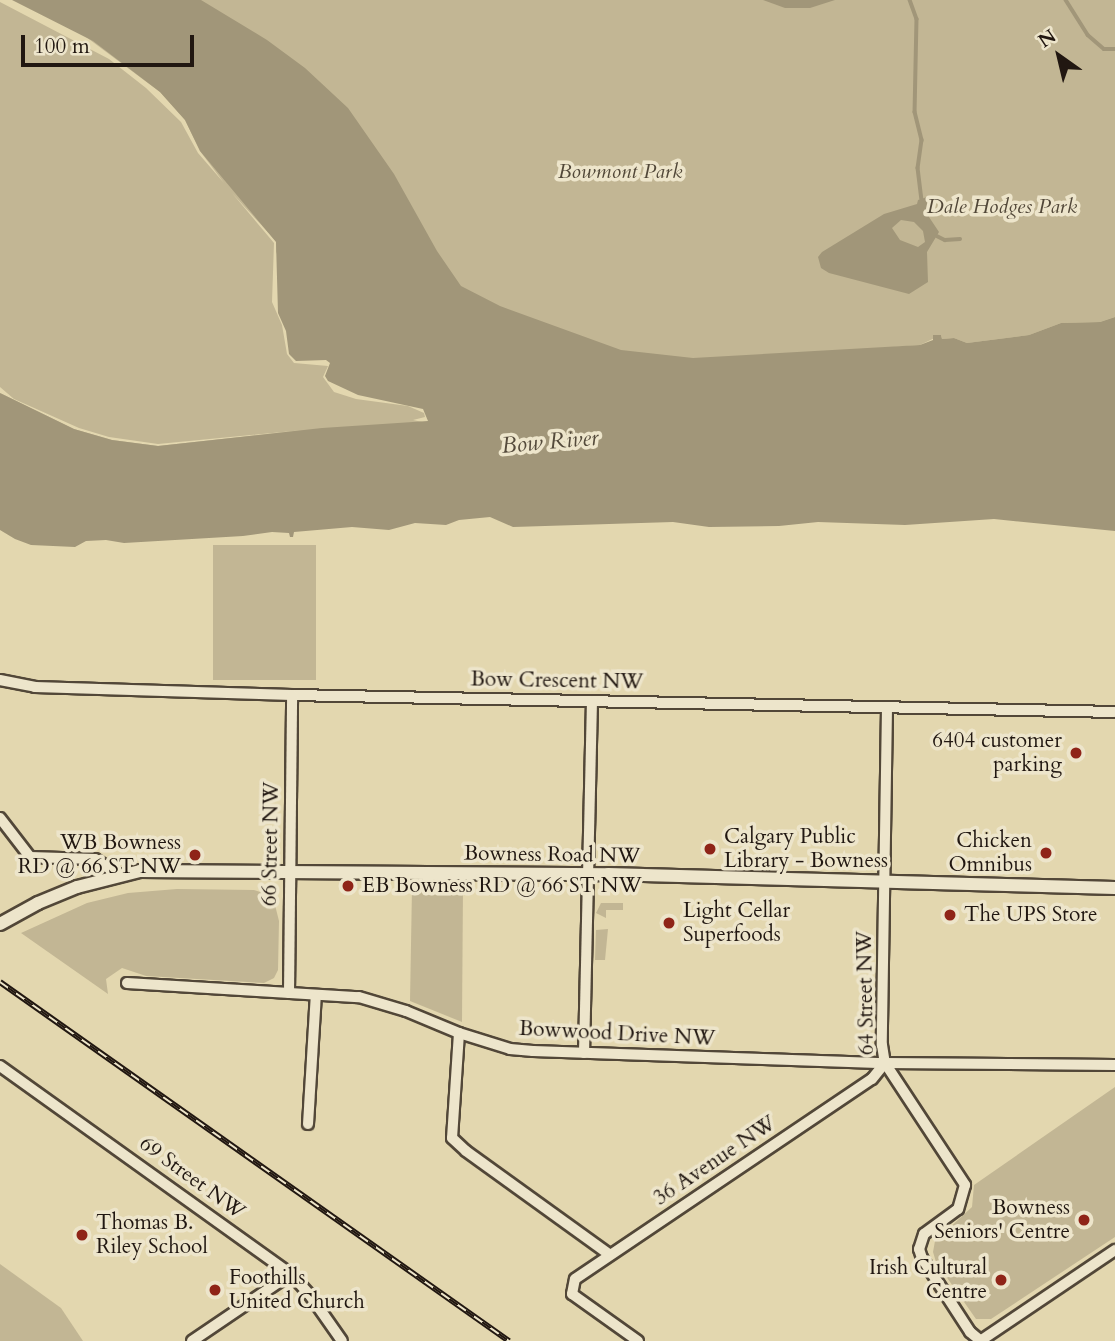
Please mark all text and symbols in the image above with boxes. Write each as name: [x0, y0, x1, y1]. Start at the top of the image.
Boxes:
scale bar: [24, 21, 198, 65]
north arrow: [1024, 21, 1094, 91]
text: N: [1033, 23, 1061, 54]
text: 100 m: [34, 32, 90, 61]
park label: Bowmont Park: [558, 159, 682, 185]
park label: Dale Hodges Park: [927, 194, 1077, 220]
water label: Bow River: [500, 424, 600, 460]
street label: Bow Crescent NW: [470, 667, 644, 695]
place label: 6404 customer parking: [932, 728, 1062, 778]
marker: 6404 customer parking: [1068, 745, 1084, 761]
street label: 66 Street NW: [257, 782, 285, 906]
place label: Calgary Public Library - Bowness: [724, 824, 888, 874]
place label: Chicken Omnibus: [948, 828, 1032, 878]
place label: WB Bowness RD @ 66 ST NW: [18, 830, 181, 880]
street label: Bowness Road NW: [464, 841, 640, 869]
marker: Calgary Public Library - Bowness: [702, 841, 718, 857]
marker: Chicken Omnibus: [1038, 845, 1054, 861]
marker: WB Bowness RD @ 66 ST NW: [187, 847, 203, 863]
place label: EB Bowness RD @ 66 ST NW: [362, 873, 642, 899]
marker: EB Bowness RD @ 66 ST NW: [340, 878, 356, 894]
place label: Light Cellar Superfoods: [683, 898, 790, 948]
place label: The UPS Store: [964, 902, 1098, 928]
marker: The UPS Store: [942, 907, 958, 923]
marker: Light Cellar Superfoods: [661, 915, 677, 931]
street label: 64 Street NW: [852, 931, 880, 1055]
street label: Bowwood Drive NW: [518, 1016, 716, 1052]
street label: 36 Avenue NW: [649, 1111, 781, 1211]
street label: 69 Street NW: [134, 1131, 250, 1225]
place label: Bowness Seniors' Centre: [934, 1195, 1070, 1245]
place label: Thomas B. Riley School: [96, 1210, 208, 1260]
marker: Bowness Seniors' Centre: [1076, 1212, 1092, 1228]
marker: Thomas B. Riley School: [74, 1227, 90, 1243]
place label: Irish Cultural Centre: [869, 1255, 987, 1305]
place label: Foothills United Church: [229, 1265, 365, 1315]
marker: Irish Cultural Centre: [993, 1272, 1009, 1288]
marker: Foothills United Church: [207, 1282, 223, 1298]

